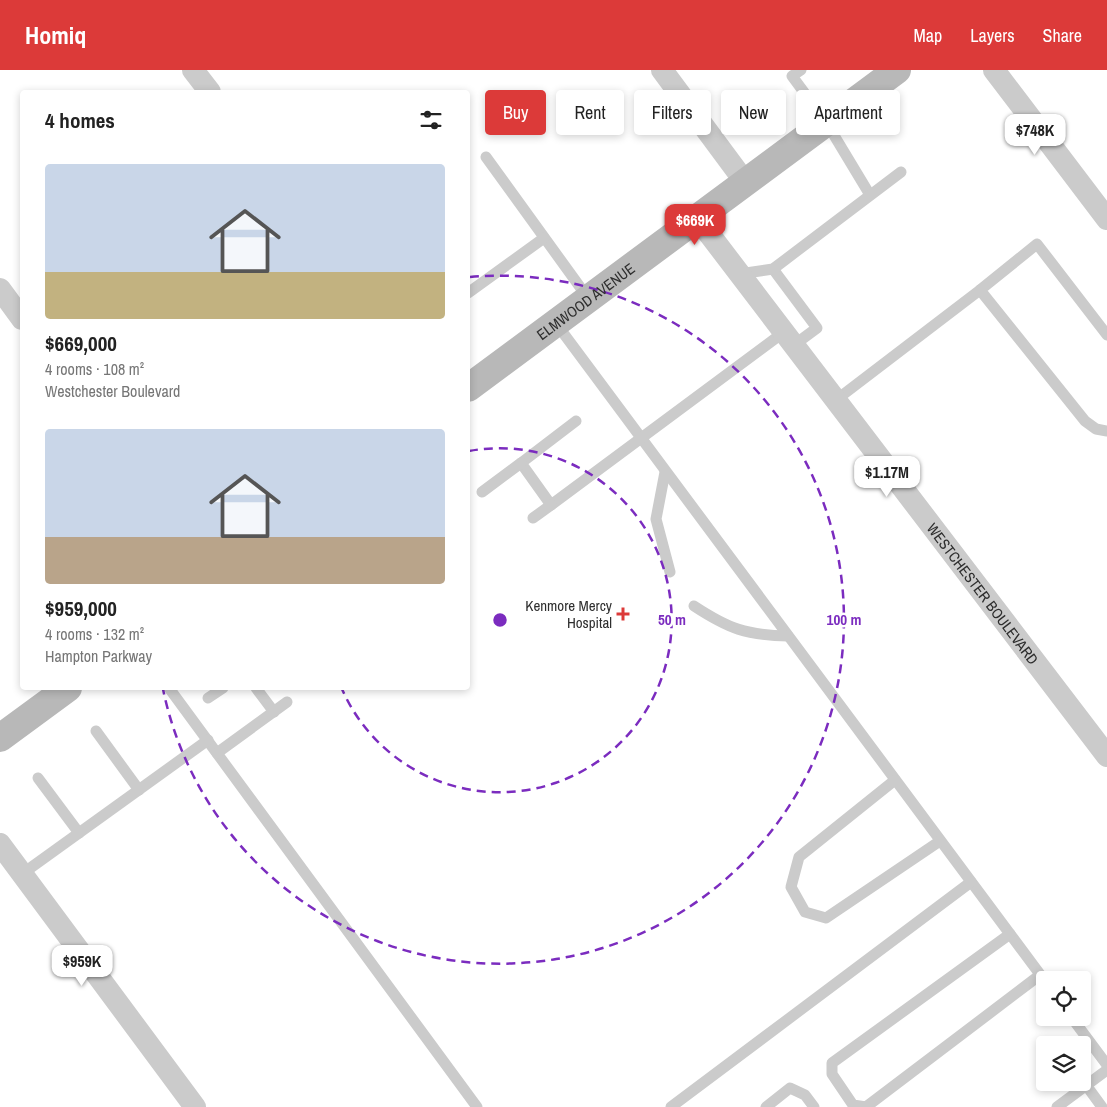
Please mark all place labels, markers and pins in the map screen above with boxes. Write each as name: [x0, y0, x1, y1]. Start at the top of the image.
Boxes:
pin: $748K: [1000, 114, 1070, 156]
pin: $669K: [660, 204, 730, 246]
pin: $1.17M: [846, 456, 928, 498]
place label: Kenmore Mercy Hospital: [525, 595, 613, 633]
marker: Kenmore Mercy Hospital: [616, 607, 630, 621]
centre of rings: [491, 611, 509, 629]
pin: $959K: [47, 944, 117, 987]

